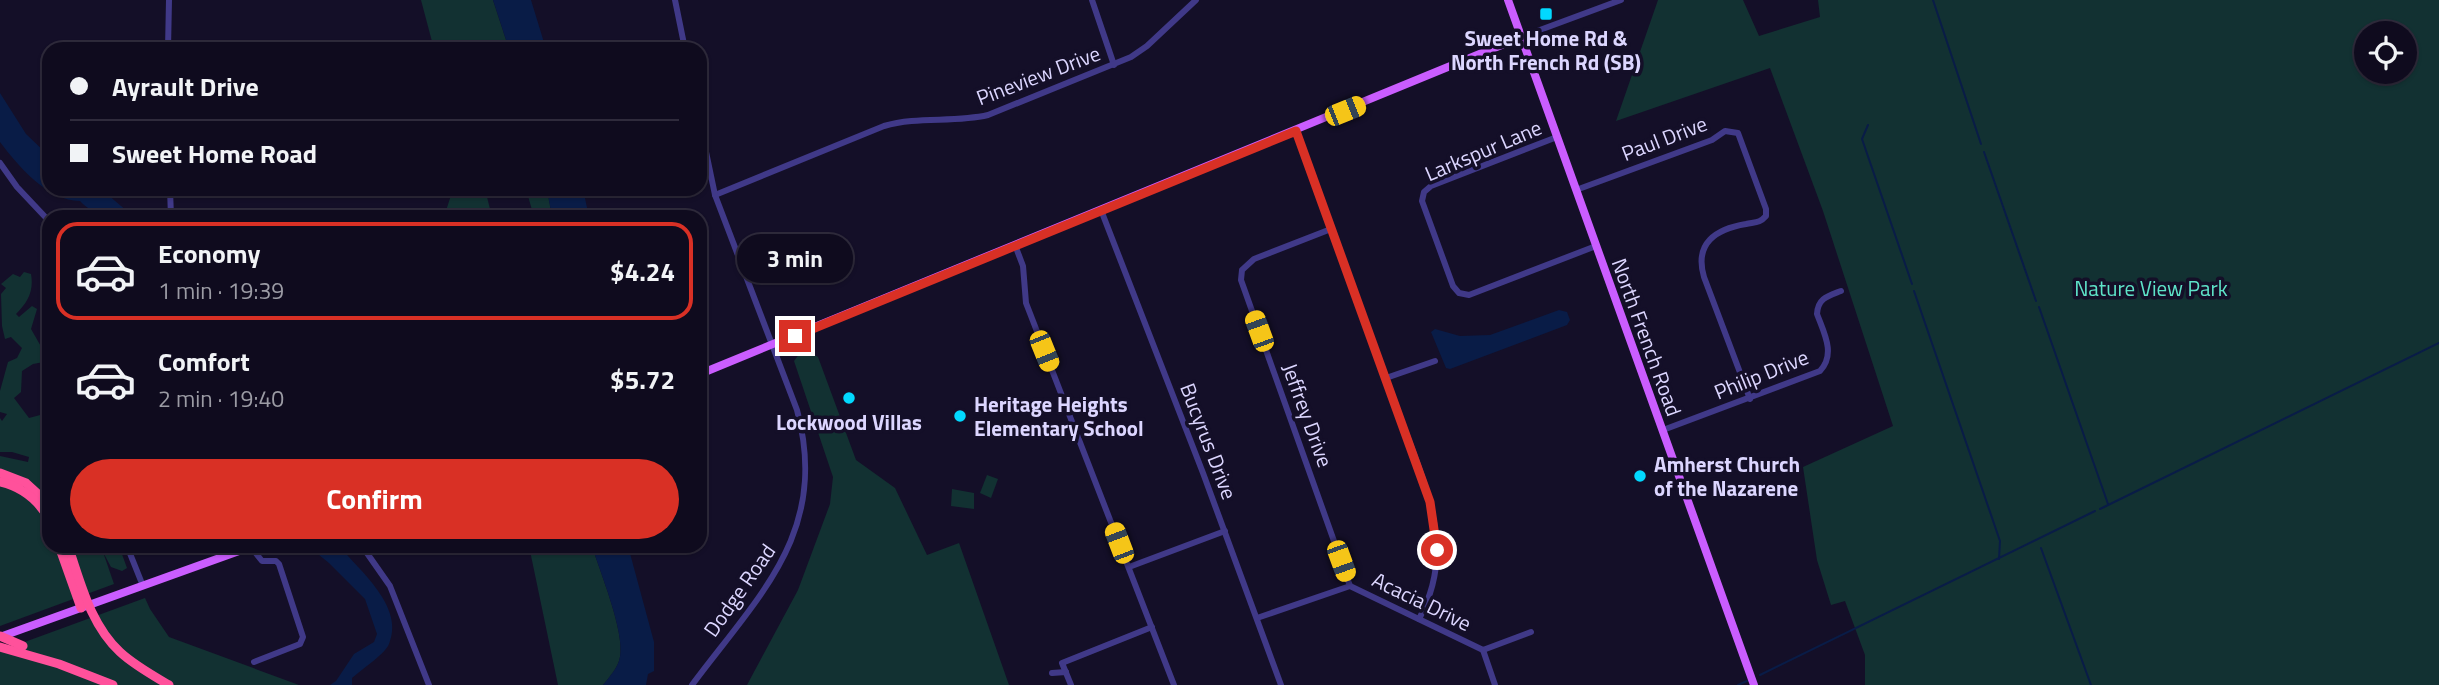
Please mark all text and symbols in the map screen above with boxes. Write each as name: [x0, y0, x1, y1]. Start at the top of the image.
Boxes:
marker: Sweet Home Rd & North French Rd (SB): [1538, 6, 1554, 22]
map controls: [2354, 21, 2417, 84]
button: locate: [2354, 21, 2417, 84]
place label: Sweet Home Rd & North French Rd (SB): [1451, 22, 1641, 78]
street label: Pineview Drive: [971, 37, 1105, 113]
text: Ayrault Drive: [112, 67, 259, 106]
car: [1322, 93, 1369, 129]
street label: Paul Drive: [1617, 107, 1711, 169]
street label: Larkspur Lane: [1420, 111, 1546, 189]
text: Sweet Home Road: [112, 134, 317, 173]
text: Economy: [158, 234, 260, 273]
callout: 3 min: [737, 234, 853, 284]
icon: car: [74, 240, 137, 303]
text: 3 min: [767, 241, 823, 276]
text: $4.24: [610, 252, 675, 291]
street label: North French Road: [1604, 254, 1690, 420]
park label: Nature View Park: [2074, 272, 2228, 304]
text: 1 min · 19:39: [158, 273, 284, 308]
car: [1242, 308, 1277, 354]
route end: [779, 320, 811, 352]
car: [1027, 328, 1062, 374]
street label: Philip Drive: [1709, 341, 1813, 407]
text: Comfort: [158, 342, 250, 381]
icon: car: [74, 348, 137, 411]
street label: Jeffrey Drive: [1274, 358, 1342, 472]
text: $5.72: [610, 360, 675, 399]
street label: Bucyrus Drive: [1172, 378, 1246, 504]
text: 2 min · 19:40: [158, 381, 284, 416]
place label: Heritage Heights Elementary School: [974, 388, 1144, 444]
marker: Lockwood Villas: [841, 390, 857, 406]
place label: Lockwood Villas: [776, 406, 922, 438]
marker: Heritage Heights Elementary School: [952, 408, 968, 424]
place label: Amherst Church of the Nazarene: [1654, 448, 1800, 504]
button: Confirm: [70, 459, 679, 539]
marker: Amherst Church of the Nazarene: [1632, 468, 1648, 484]
car: [1102, 520, 1137, 566]
route start: [1421, 534, 1453, 566]
street label: Dodge Road: [695, 537, 783, 643]
car: [1324, 538, 1359, 584]
street label: Acacia Drive: [1367, 563, 1477, 639]

